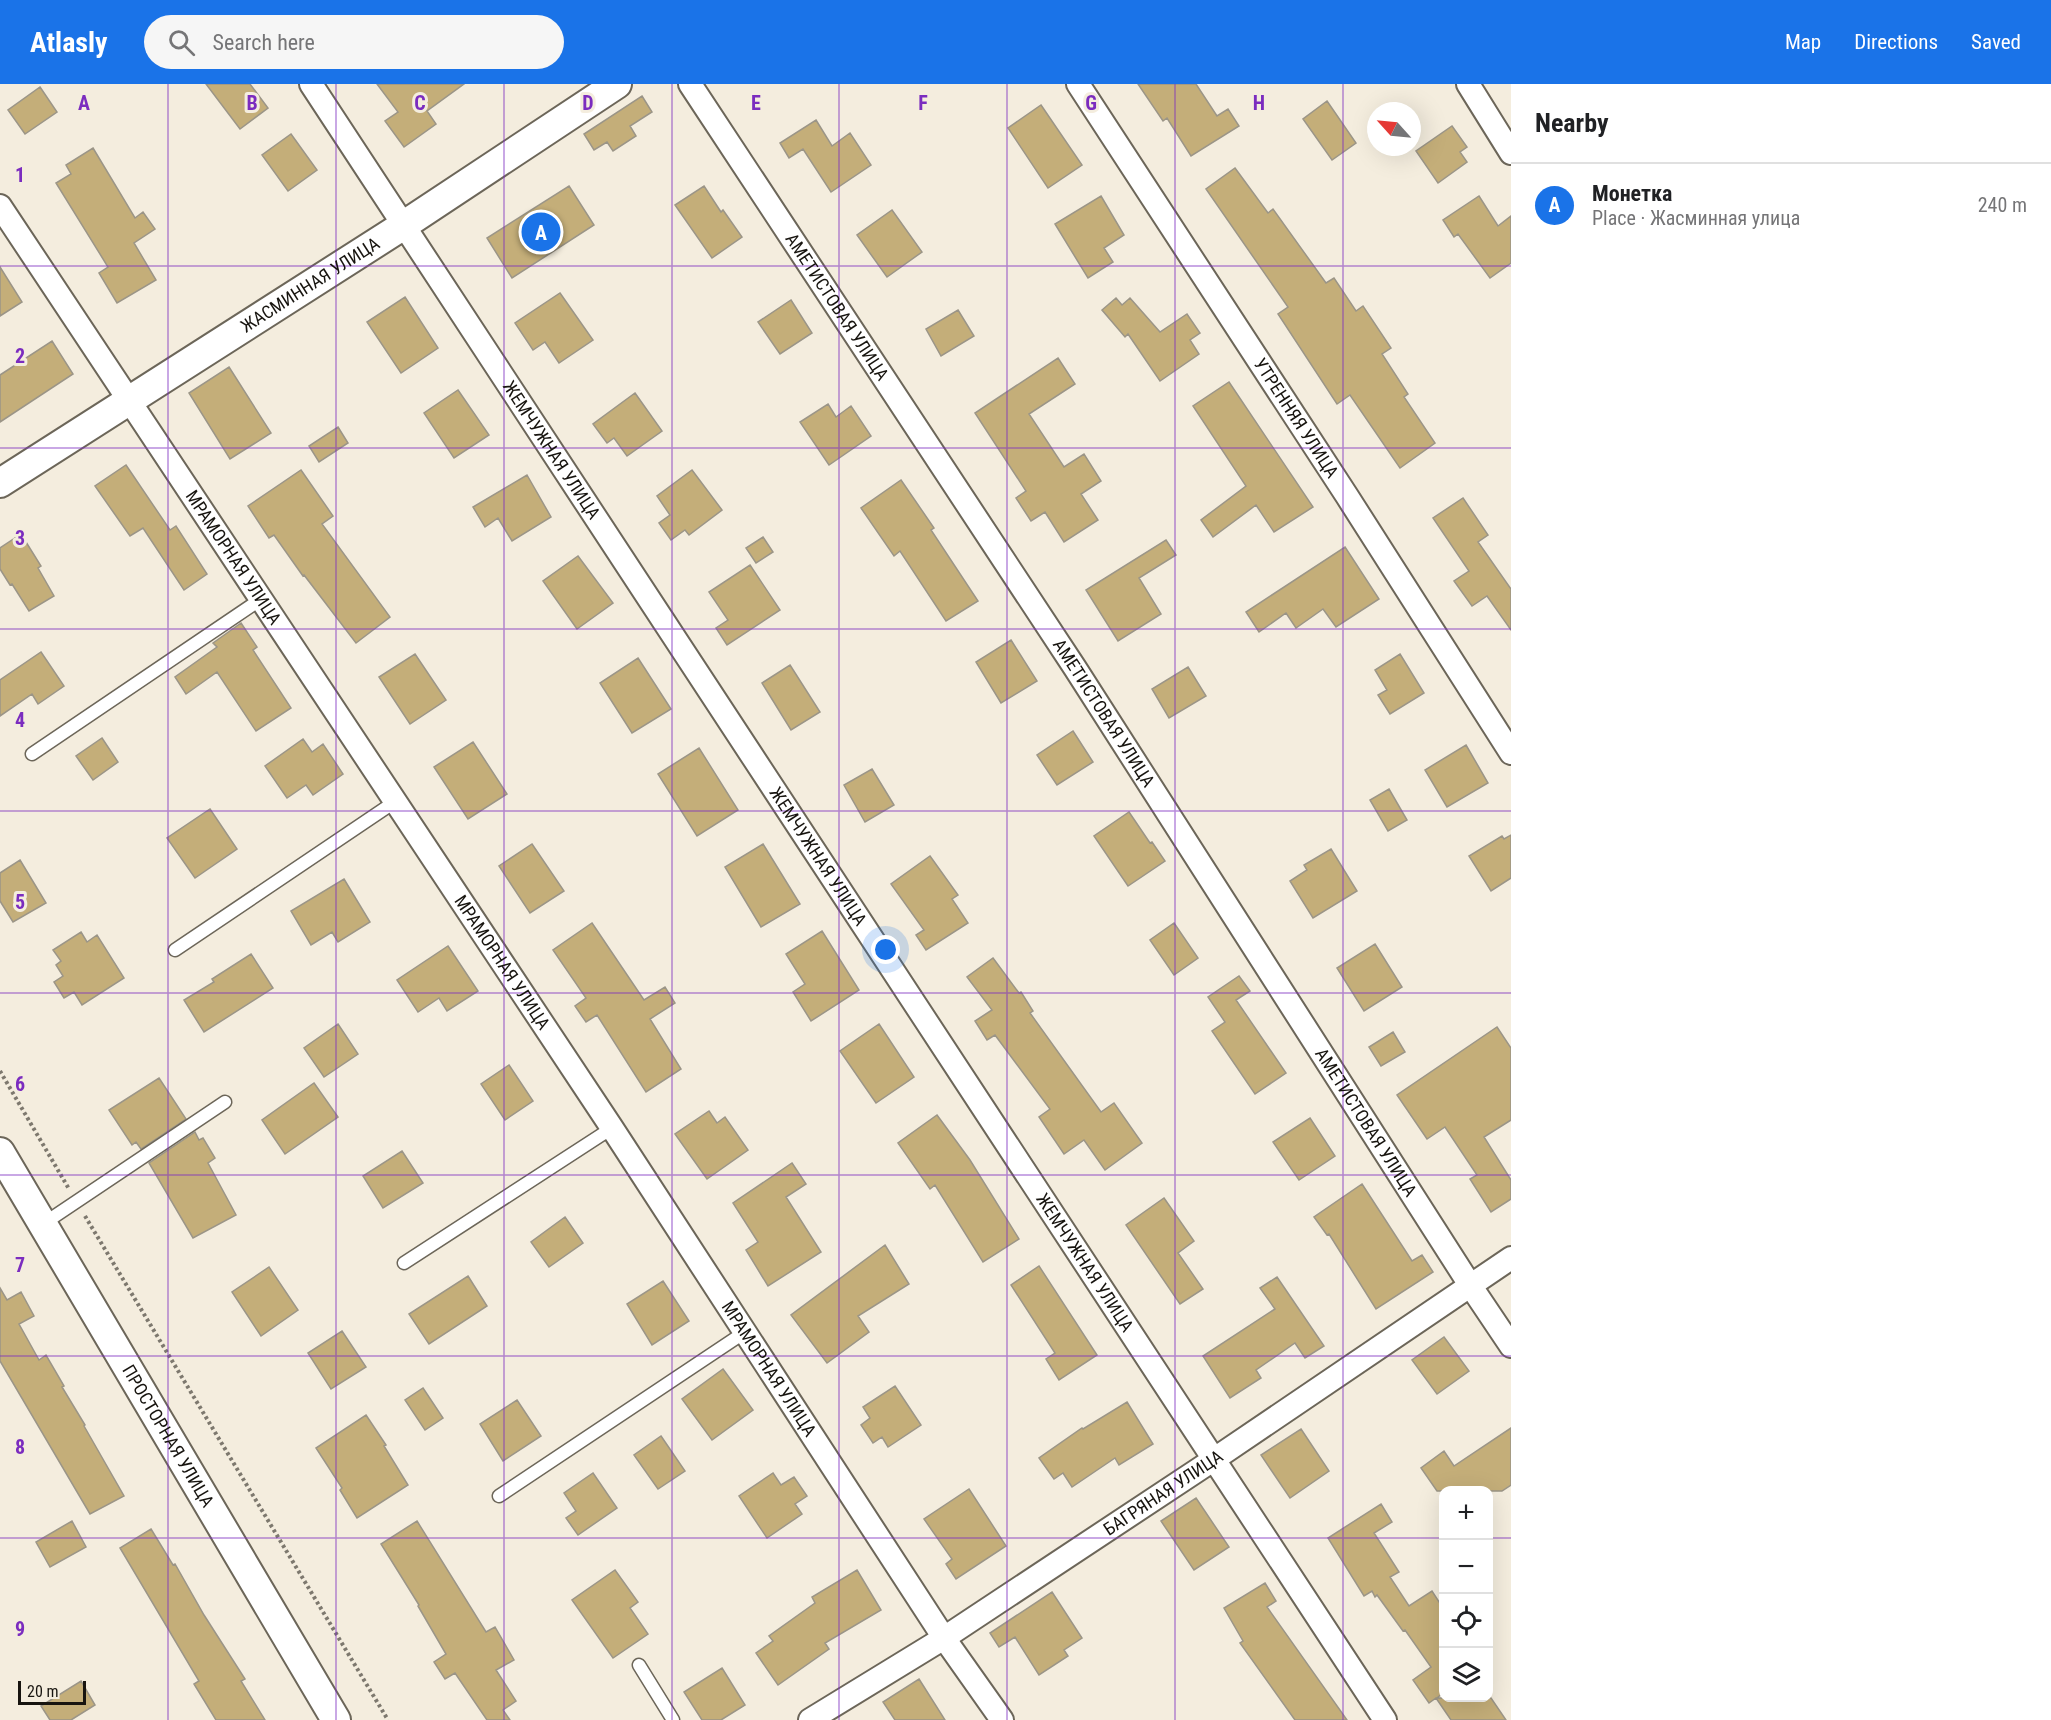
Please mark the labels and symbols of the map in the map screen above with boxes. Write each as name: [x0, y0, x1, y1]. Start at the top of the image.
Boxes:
text: A: [78, 91, 90, 115]
text: B: [246, 91, 258, 115]
text: C: [414, 91, 426, 115]
text: D: [582, 91, 594, 115]
text: E: [751, 91, 761, 115]
text: F: [918, 91, 928, 115]
text: G: [1085, 91, 1097, 115]
text: H: [1253, 91, 1265, 115]
north arrow: [1367, 102, 1421, 156]
text: 1: [15, 163, 25, 187]
pin: A: [522, 210, 560, 254]
street label: АМЕТИСТОВАЯ УЛИЦА: [781, 229, 894, 385]
street label: ЖАСМИННАЯ УЛИЦА: [237, 232, 384, 337]
text: 2: [15, 344, 25, 368]
street label: УТРЕННЯЯ УЛИЦА: [1250, 354, 1344, 482]
street label: ЖЕМЧУЖНАЯ УЛИЦА: [499, 377, 605, 524]
street label: МРАМОРНАЯ УЛИЦА: [182, 486, 286, 629]
text: 3: [15, 526, 25, 550]
street label: АМЕТИСТОВАЯ УЛИЦА: [1049, 635, 1160, 791]
text: 4: [15, 708, 25, 732]
street label: ЖЕМЧУЖНАЯ УЛИЦА: [765, 783, 872, 930]
text: 5: [15, 890, 25, 914]
street label: МРАМОРНАЯ УЛИЦА: [450, 891, 555, 1034]
your location: [871, 935, 900, 964]
street label: АМЕТИСТОВАЯ УЛИЦА: [1311, 1044, 1422, 1201]
text: 6: [15, 1072, 25, 1096]
street label: ЖЕМЧУЖНАЯ УЛИЦА: [1032, 1189, 1139, 1336]
text: 7: [15, 1253, 25, 1277]
street label: МРАМОРНАЯ УЛИЦА: [718, 1297, 821, 1441]
street label: ПРОСТОРНАЯ УЛИЦА: [118, 1361, 219, 1511]
text: 8: [15, 1435, 25, 1459]
street label: БАГРЯНАЯ УЛИЦА: [1099, 1445, 1227, 1540]
text: 9: [15, 1617, 25, 1641]
scale bar: [18, 1678, 86, 1706]

